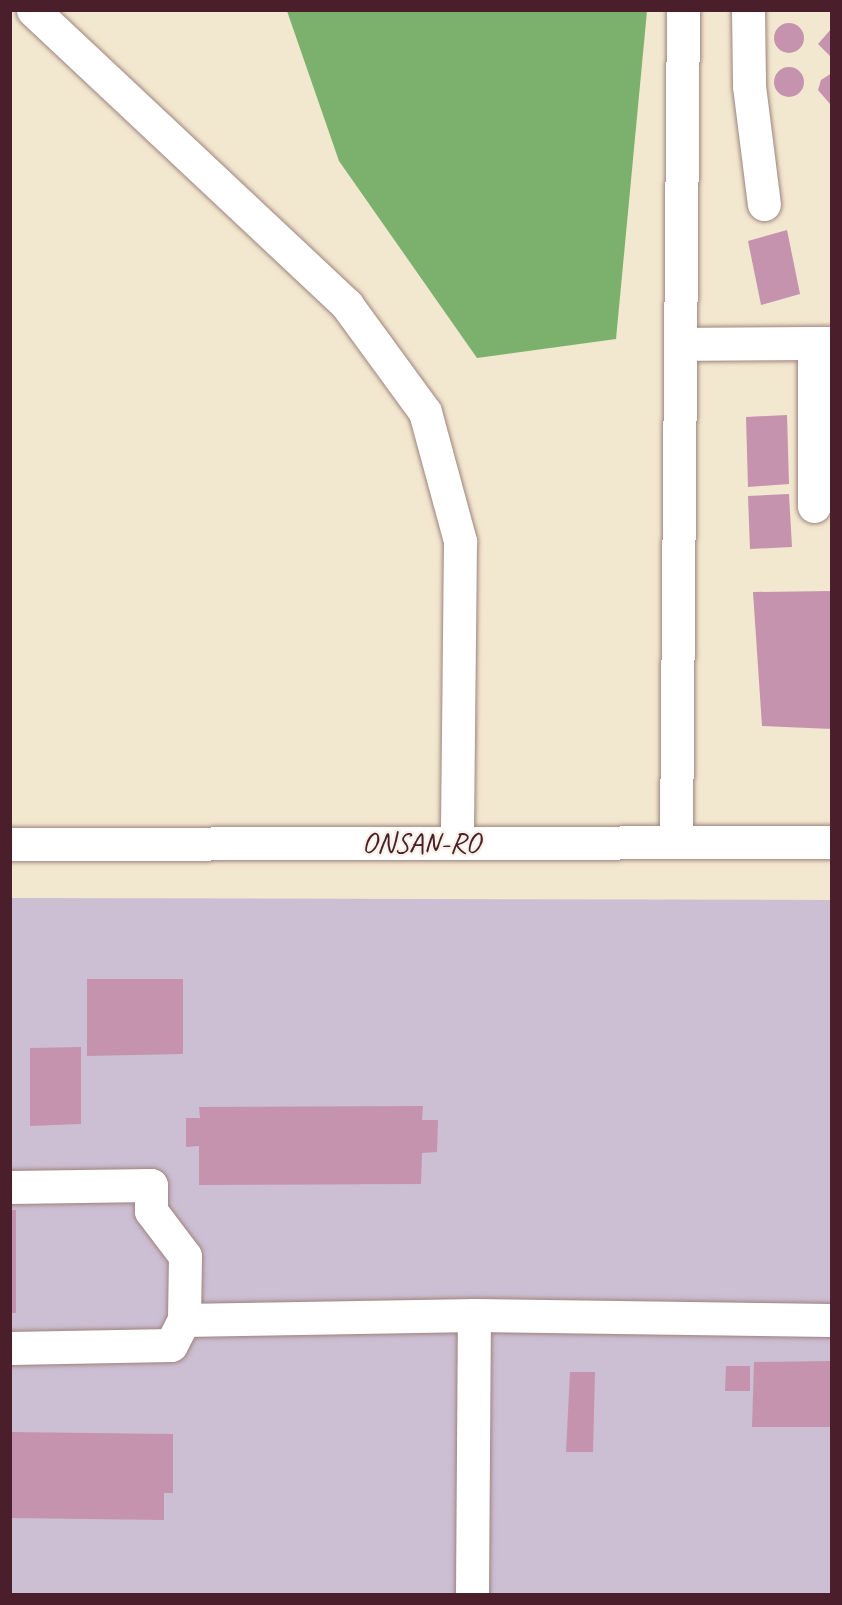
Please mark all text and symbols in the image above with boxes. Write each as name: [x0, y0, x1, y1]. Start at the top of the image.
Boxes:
street label: ONSAN-RO: [362, 824, 480, 860]

